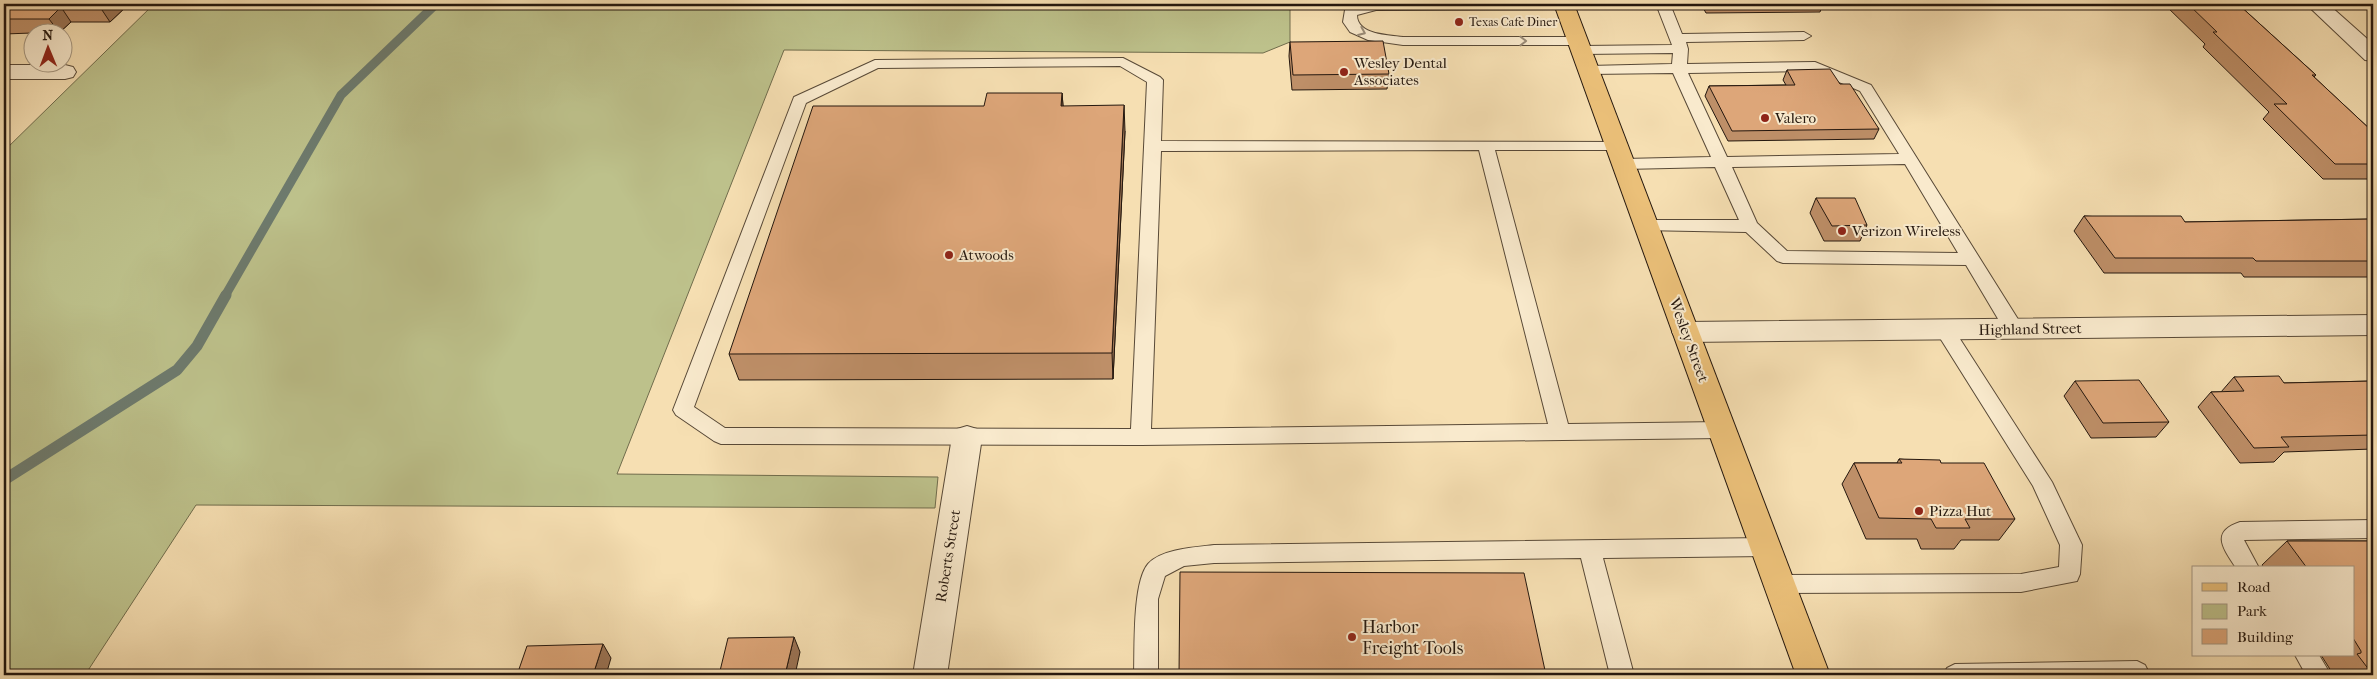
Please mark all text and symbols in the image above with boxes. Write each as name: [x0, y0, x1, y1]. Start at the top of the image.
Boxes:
place label: Texas Cafe Diner: [1469, 15, 1558, 29]
marker: Texas Cafe Diner: [1453, 16, 1465, 28]
north arrow: [22, 22, 72, 72]
one-way arrow: [1357, 26, 1366, 36]
text: N: [42, 27, 54, 44]
one-way arrow: [1520, 36, 1528, 46]
place label: Wesley Dental Associates: [1353, 54, 1447, 89]
marker: Wesley Dental Associates: [1338, 66, 1350, 78]
place label: Valero: [1774, 109, 1817, 127]
marker: Valero: [1759, 112, 1771, 124]
place label: Verizon Wireless: [1851, 222, 1961, 240]
marker: Verizon Wireless: [1836, 225, 1848, 237]
place label: Atwoods: [958, 246, 1014, 264]
marker: Atwoods: [943, 249, 955, 261]
street label: Wesley Street: [1665, 294, 1713, 385]
street label: Highland Street: [1978, 319, 2082, 339]
place label: Pizza Hut: [1929, 502, 1992, 520]
marker: Pizza Hut: [1913, 505, 1925, 517]
street label: Roberts Street: [932, 508, 964, 604]
legend: [2192, 566, 2354, 656]
text: Road: [2237, 578, 2271, 596]
text: Park: [2237, 602, 2267, 620]
place label: Harbor Freight Tools: [1362, 617, 1464, 659]
text: Building: [2237, 628, 2294, 646]
marker: Harbor Freight Tools: [1346, 631, 1358, 643]

